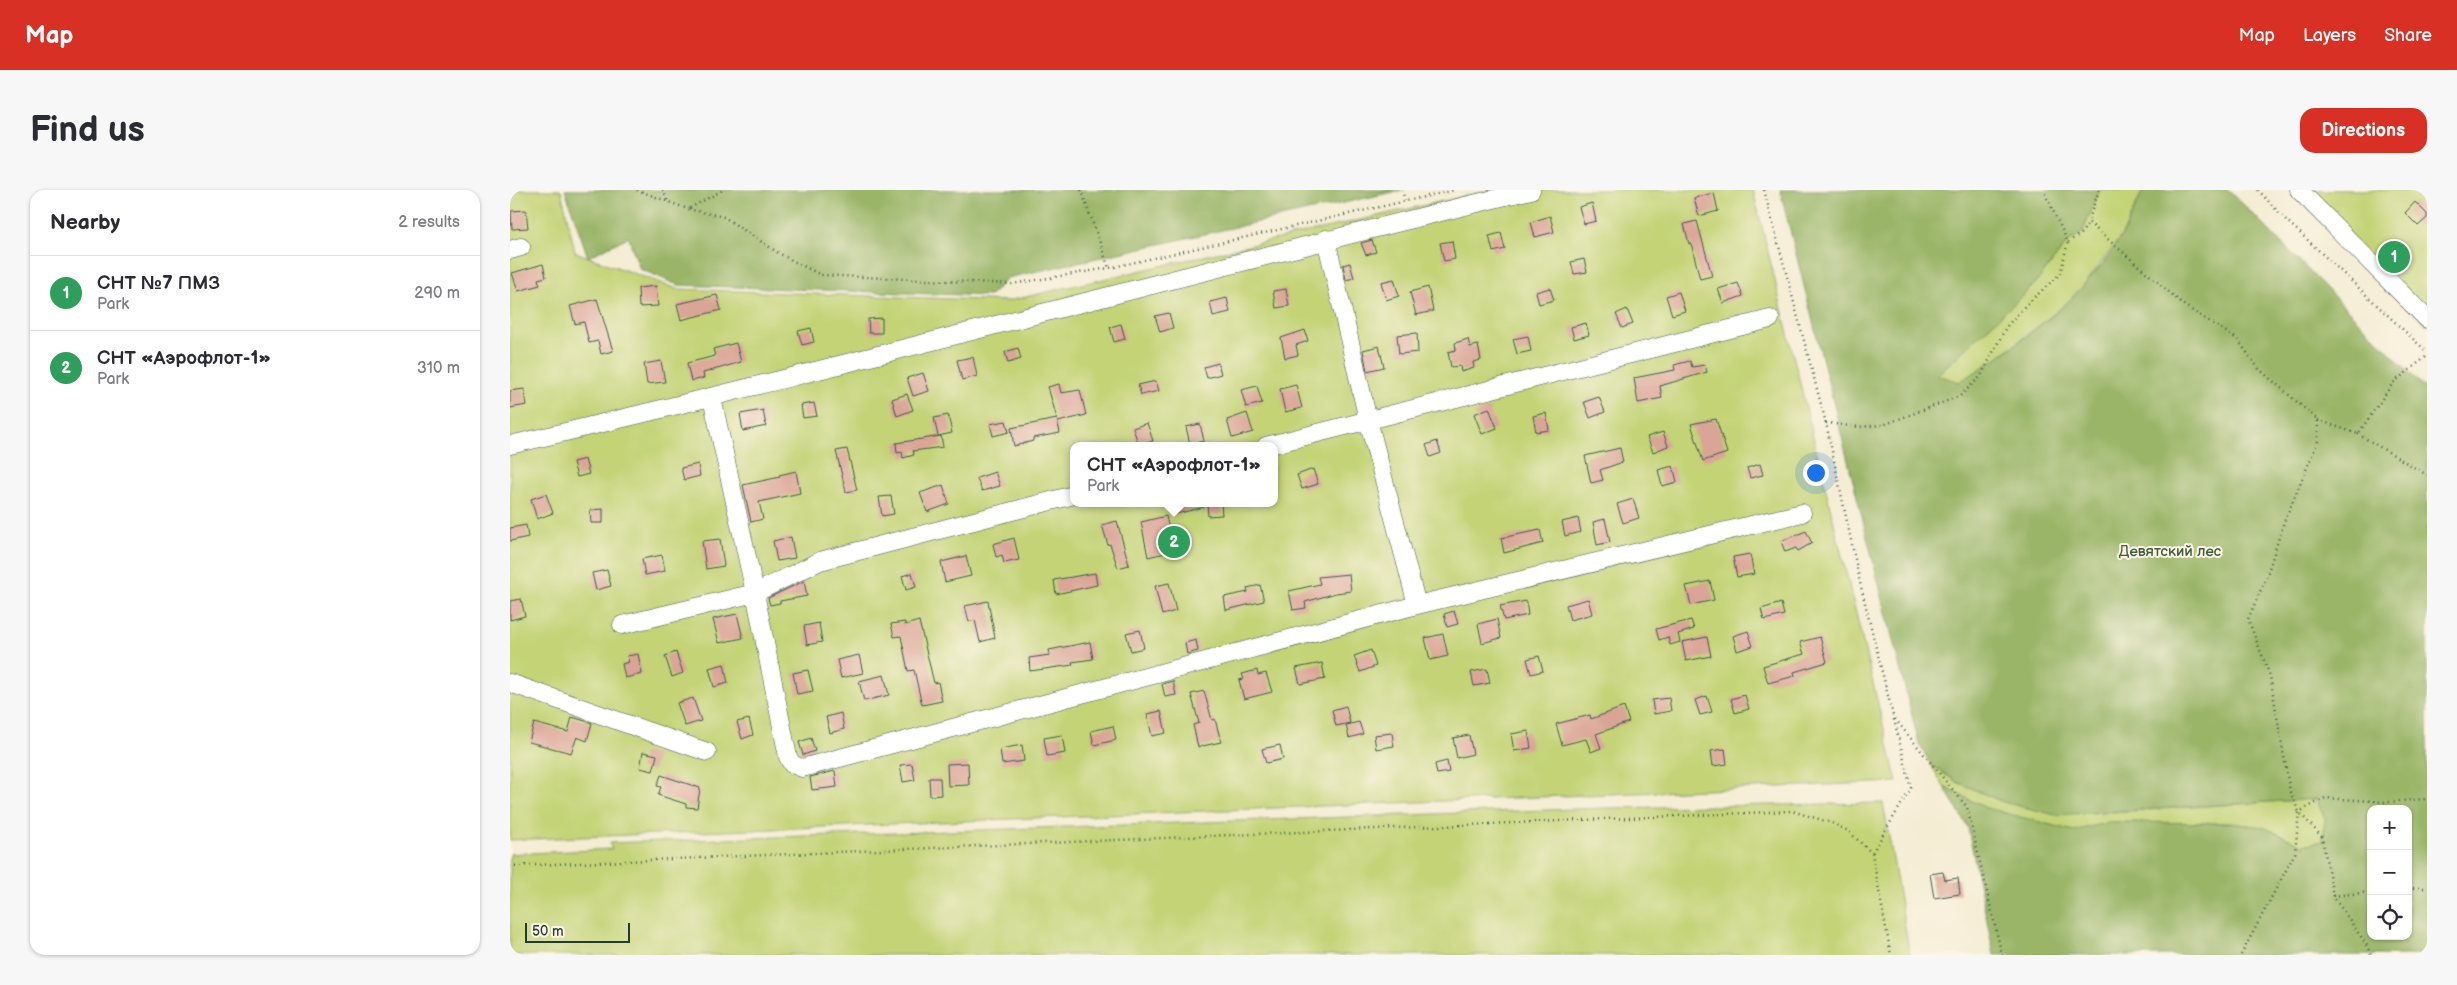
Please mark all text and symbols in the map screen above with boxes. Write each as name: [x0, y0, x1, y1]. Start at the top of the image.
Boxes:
text: Map: [25, 21, 73, 50]
text: Map: [2239, 25, 2275, 46]
text: Layers: [2303, 25, 2356, 46]
text: Share: [2384, 25, 2432, 46]
button: Directions: [2300, 108, 2427, 153]
text: Find us: [30, 109, 145, 152]
text: Nearby: [50, 210, 120, 235]
text: 2 results: [398, 213, 460, 232]
pin: 1: [2378, 238, 2410, 276]
text: СНТ №7 ПМЗ: [97, 272, 220, 295]
text: 1: [63, 284, 69, 303]
text: 290 m: [414, 284, 460, 303]
text: Park: [97, 295, 129, 314]
text: СНТ «Аэрофлот-1»: [97, 347, 271, 370]
text: 2: [61, 359, 71, 378]
text: 310 m: [417, 359, 460, 378]
text: Park: [97, 370, 129, 389]
popup: [1070, 442, 1278, 507]
text: СНТ «Аэрофлот-1»: [1087, 454, 1261, 477]
your location: [1803, 460, 1829, 486]
text: Park: [1087, 477, 1119, 496]
pin: 2: [1158, 523, 1190, 561]
park label: Девятский лес: [2119, 542, 2222, 561]
map controls: [2367, 805, 2412, 940]
button: +: [2367, 805, 2412, 850]
button: −: [2367, 850, 2412, 895]
button: locate: [2367, 895, 2412, 940]
scale bar: [525, 920, 630, 943]
text: 50 m: [532, 923, 564, 940]

